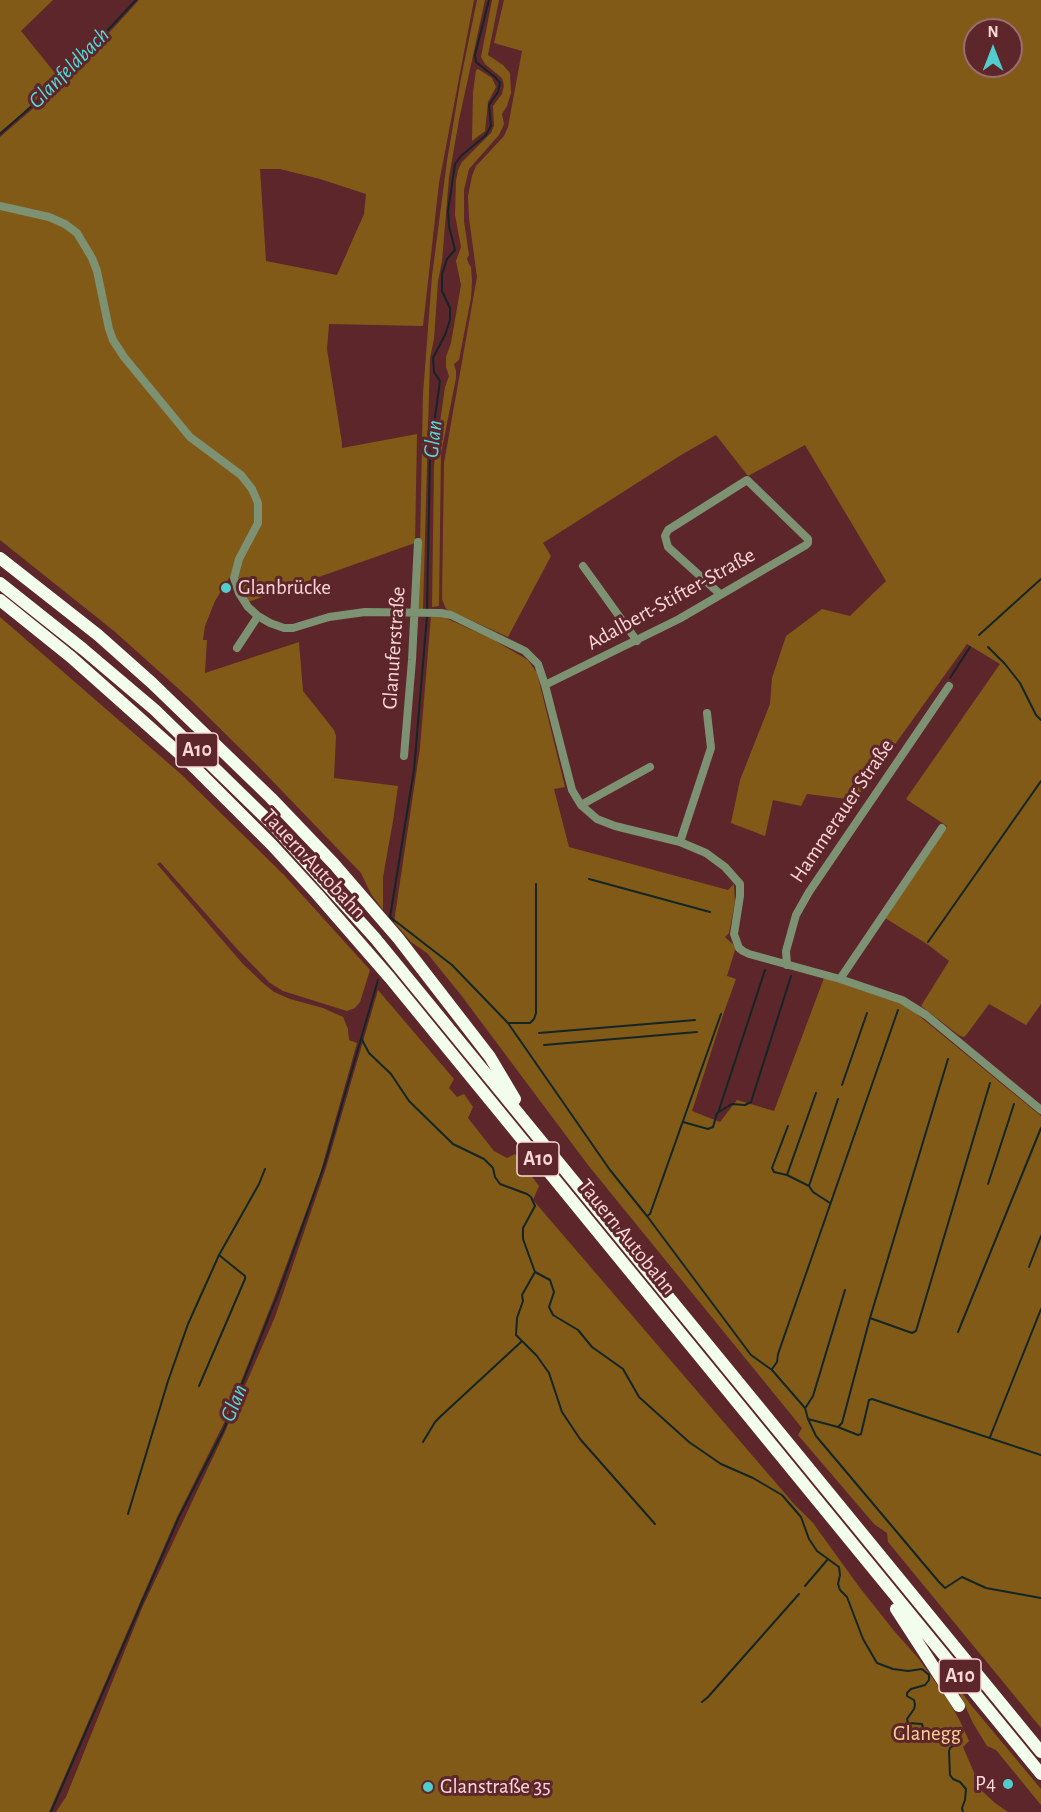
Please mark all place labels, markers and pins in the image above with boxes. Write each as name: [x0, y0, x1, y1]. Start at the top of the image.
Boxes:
place label: Glanbrücke: [238, 575, 331, 601]
marker: Glanbrücke: [219, 581, 233, 595]
place label: P4: [975, 1771, 996, 1797]
place label: Glanstraße 35: [440, 1774, 551, 1800]
marker: P4: [1001, 1777, 1015, 1791]
marker: Glanstraße 35: [421, 1780, 435, 1794]

